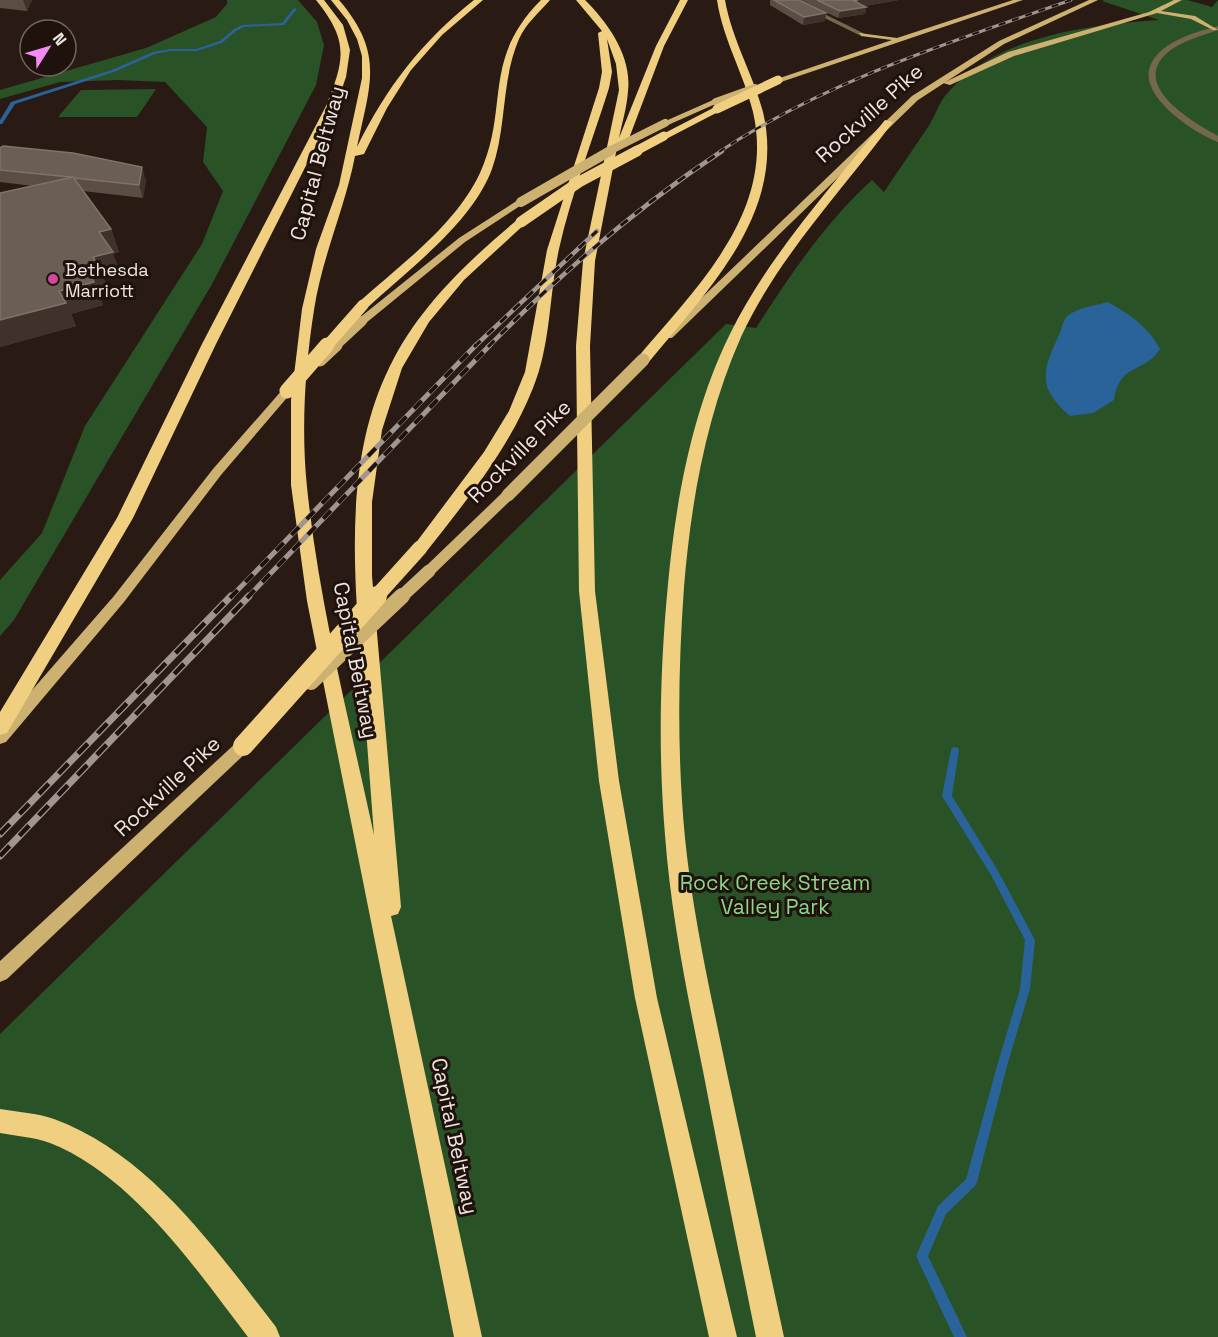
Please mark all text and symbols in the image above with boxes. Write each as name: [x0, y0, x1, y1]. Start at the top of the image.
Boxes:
north arrow: [18, 18, 78, 78]
text: N: [48, 29, 71, 50]
street label: Rockville Pike: [810, 58, 928, 168]
street label: Capital Beltway: [283, 83, 351, 243]
place label: Bethesda Marriott: [65, 258, 149, 302]
marker: Bethesda Marriott: [46, 272, 60, 286]
street label: Rockville Pike: [462, 394, 576, 508]
street label: Capital Beltway: [328, 579, 384, 741]
street label: Rockville Pike: [108, 730, 226, 842]
park label: Rock Creek Stream Valley Park: [680, 869, 870, 920]
street label: Capital Beltway: [425, 1055, 485, 1217]

